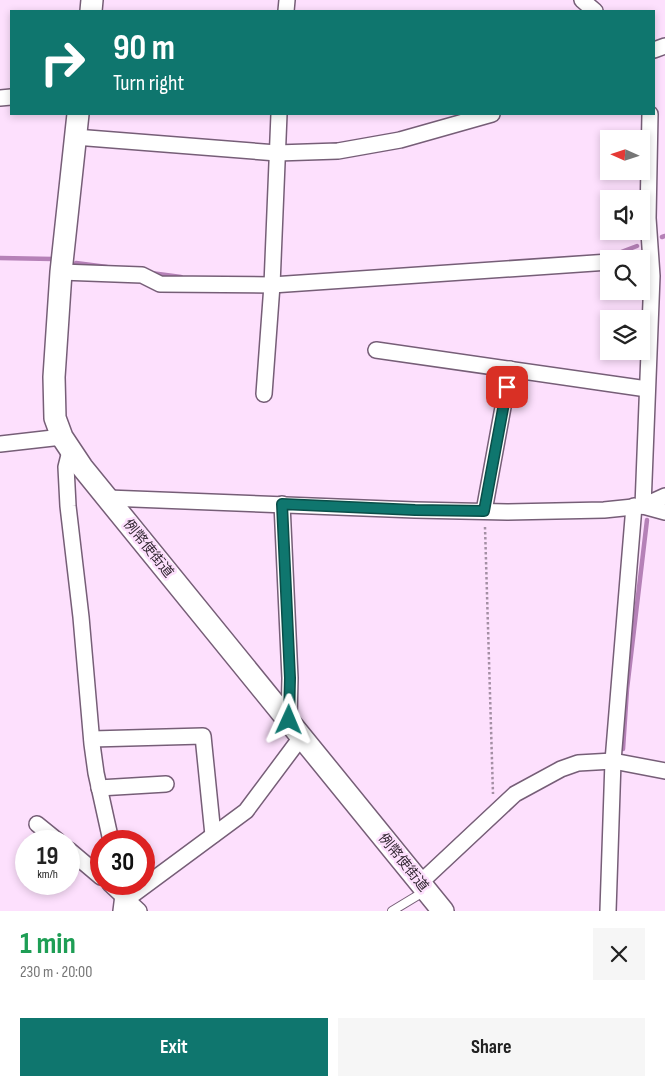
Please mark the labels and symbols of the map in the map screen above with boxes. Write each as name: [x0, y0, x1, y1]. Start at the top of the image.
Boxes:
north arrow: [600, 130, 650, 180]
pin: [486, 366, 528, 408]
street label: 例幣使街道: [120, 516, 177, 581]
position arrow: [262, 693, 314, 745]
speed limit sign: 30: [90, 830, 155, 895]
street label: 例幣使街道: [375, 830, 432, 895]

